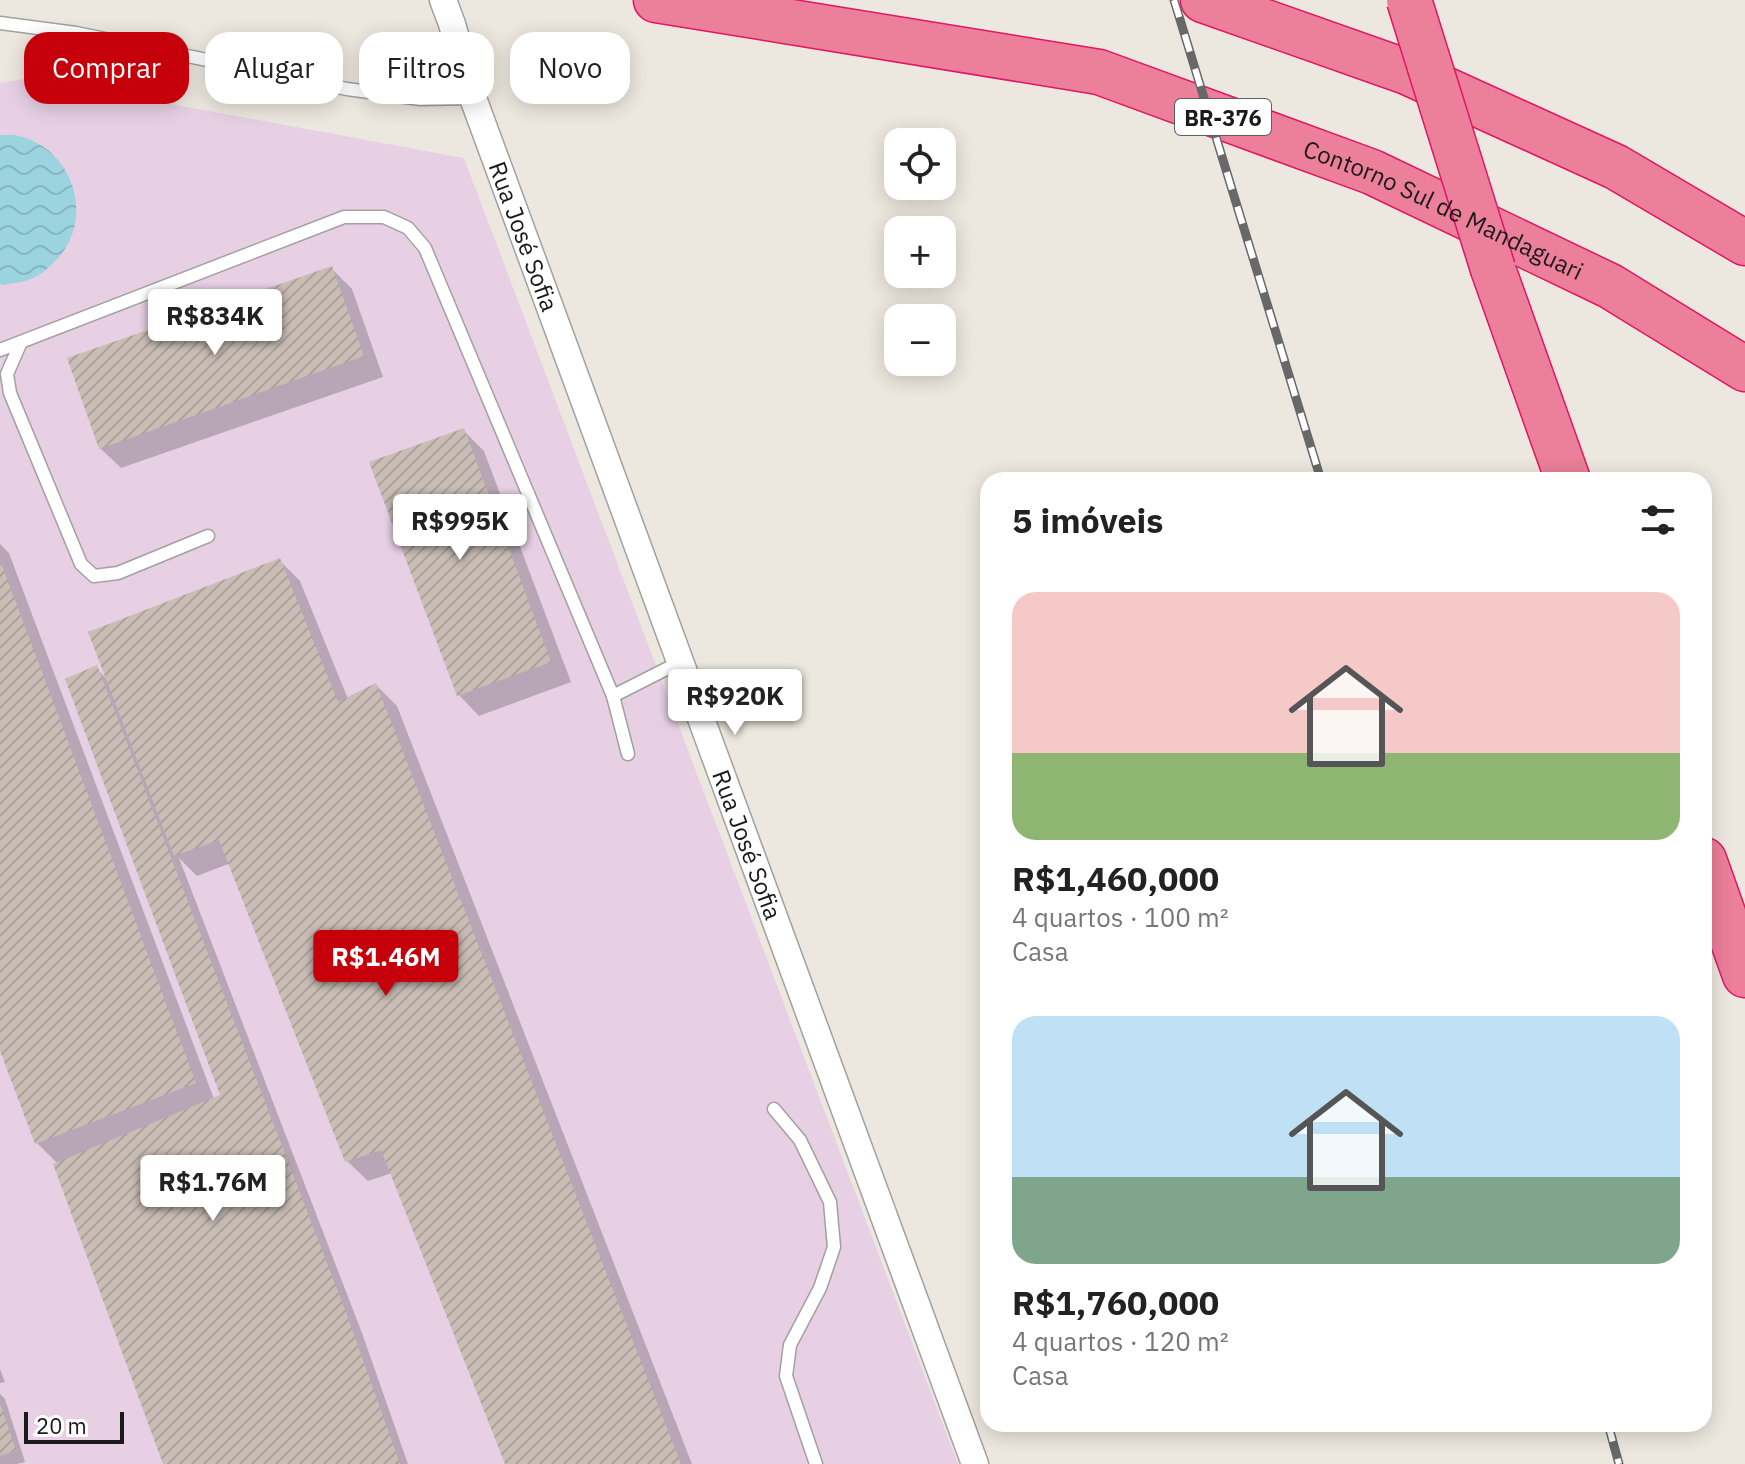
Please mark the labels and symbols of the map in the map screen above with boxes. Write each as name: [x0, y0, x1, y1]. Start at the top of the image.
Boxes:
road number: BR-376: [1175, 99, 1271, 135]
street label: Contorno Sul de Mandaguari: [1299, 132, 1589, 287]
street label: Rua José Sofia: [482, 157, 566, 316]
pin: R$834K: [150, 289, 280, 357]
pin: R$995K: [395, 494, 525, 562]
pin: R$920K: [670, 669, 800, 737]
street label: Rua José Sofia: [705, 765, 790, 924]
pin: R$1.46M: [312, 930, 460, 998]
pin: R$1.76M: [139, 1155, 287, 1223]
scale bar: [24, 1408, 124, 1444]

